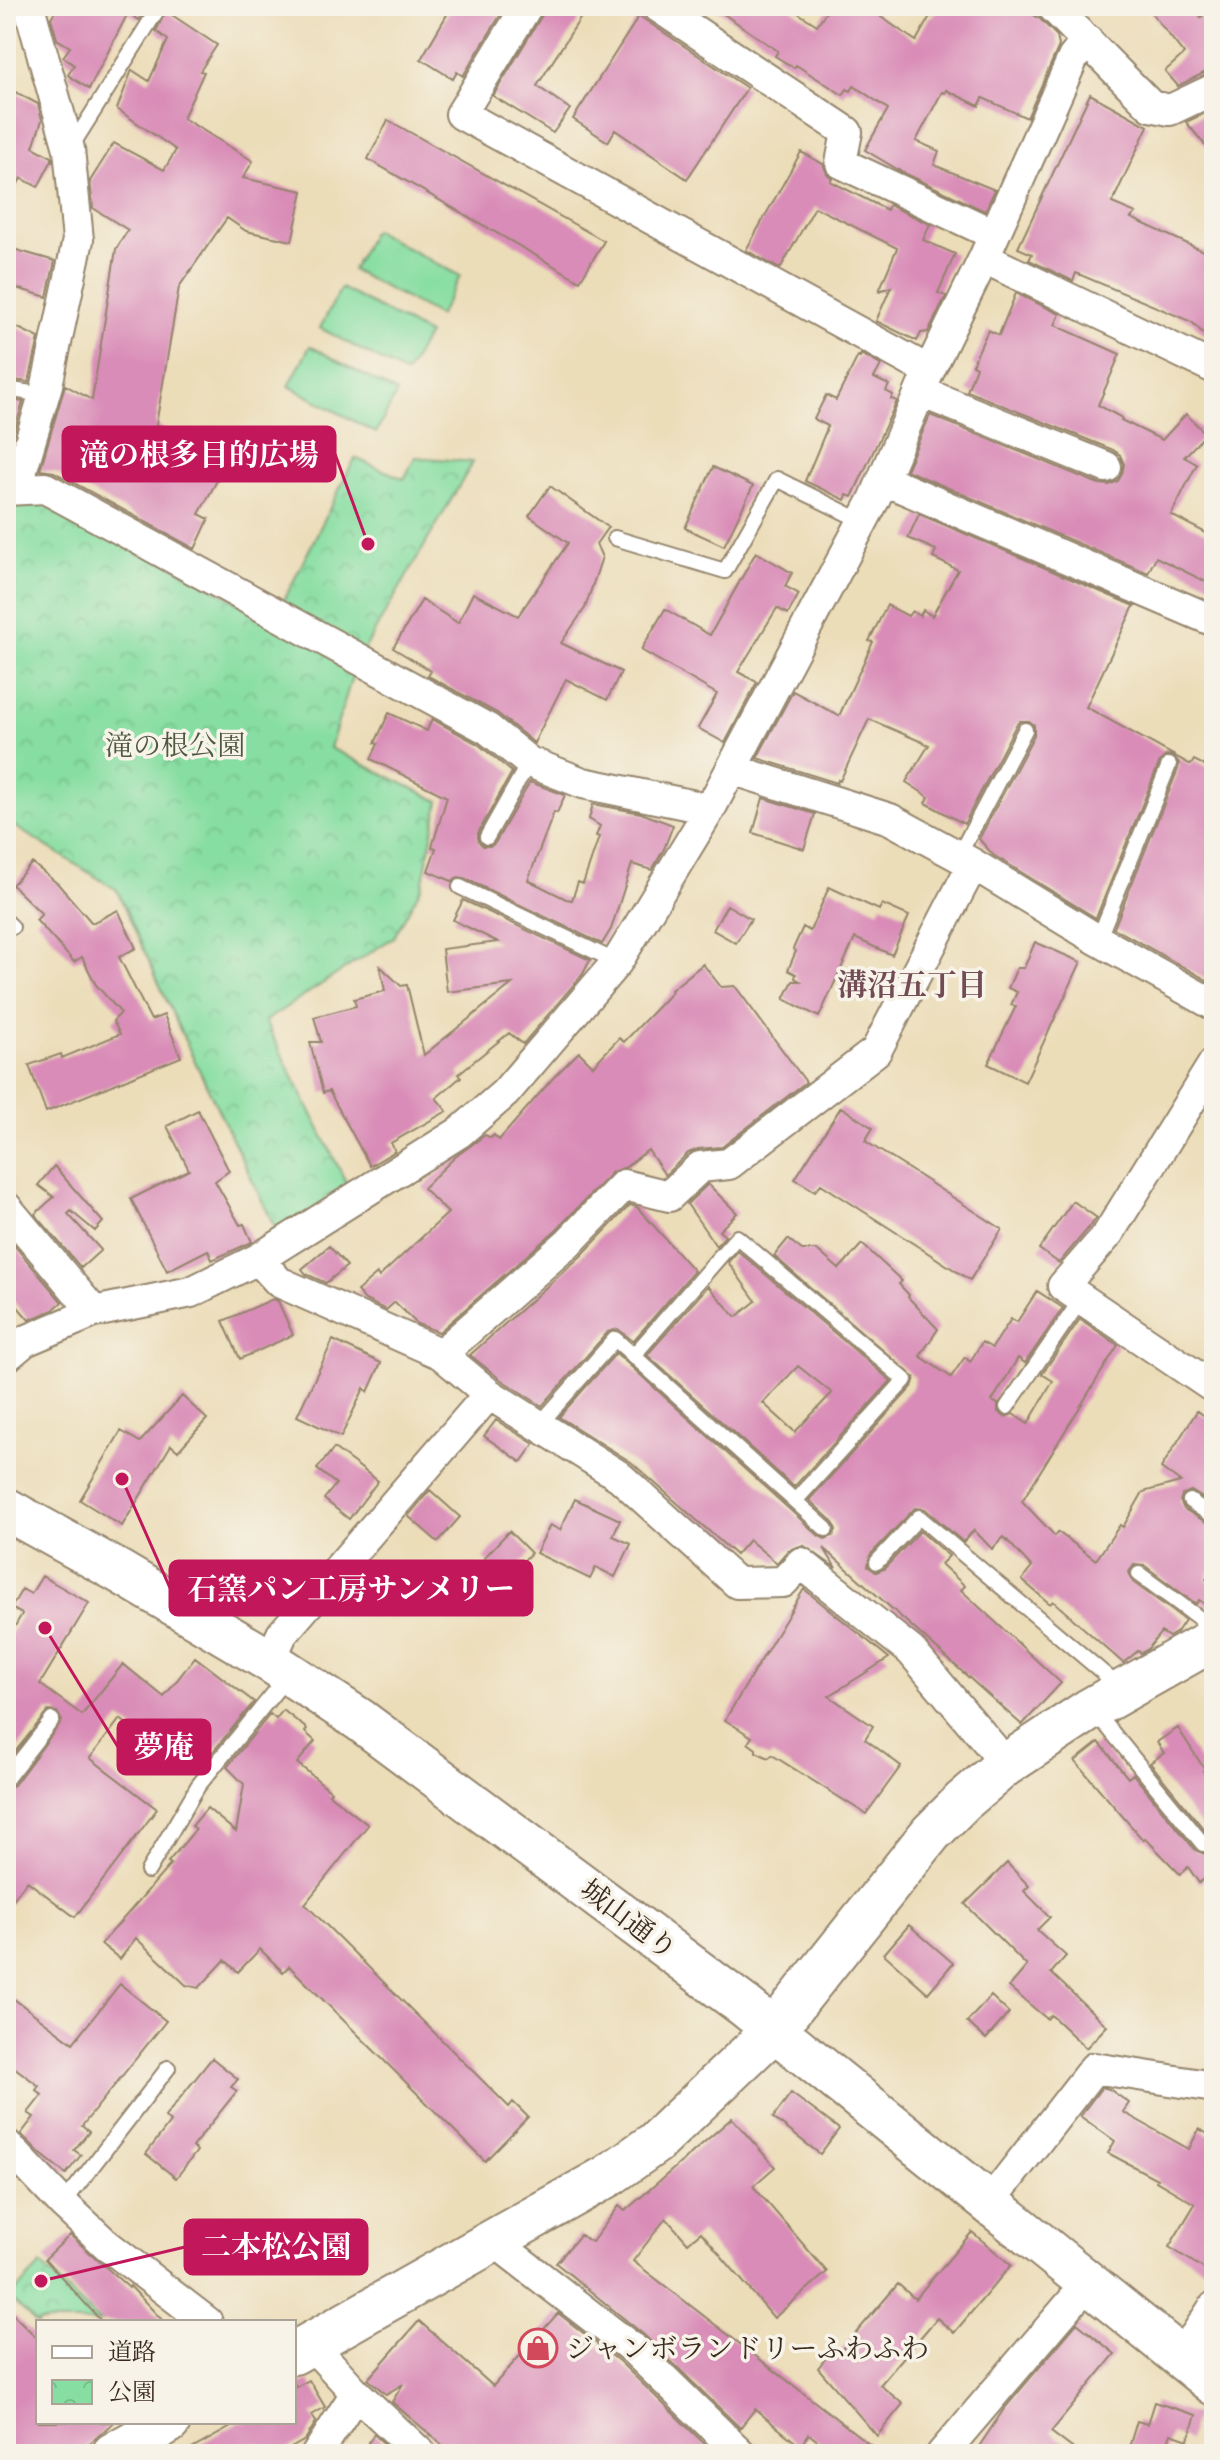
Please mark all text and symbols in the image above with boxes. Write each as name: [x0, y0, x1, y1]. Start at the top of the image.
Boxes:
callout: 滝の根多目的広場: [63, 427, 335, 481]
text: 滝の根多目的広場: [79, 435, 319, 475]
park label: 滝の根公園: [105, 727, 245, 765]
district label: 溝沼五丁目: [837, 965, 987, 1005]
callout: 石窯パン工房サンメリー: [170, 1561, 532, 1615]
text: 石窯パン工房サンメリー: [187, 1569, 515, 1609]
callout: 夢庵: [118, 1720, 210, 1774]
text: 夢庵: [134, 1727, 194, 1767]
street label: 城山通り: [572, 1871, 685, 1969]
callout: 二本松公園: [185, 2220, 367, 2274]
text: 二本松公園: [201, 2227, 351, 2267]
legend: [36, 2320, 296, 2424]
shop icon: ジャンボランドリーふわふわ: [517, 2327, 559, 2369]
place label: ジャンボランドリーふわふわ: [566, 2330, 929, 2368]
text: 道路: [108, 2336, 156, 2368]
text: 公園: [108, 2376, 156, 2408]

